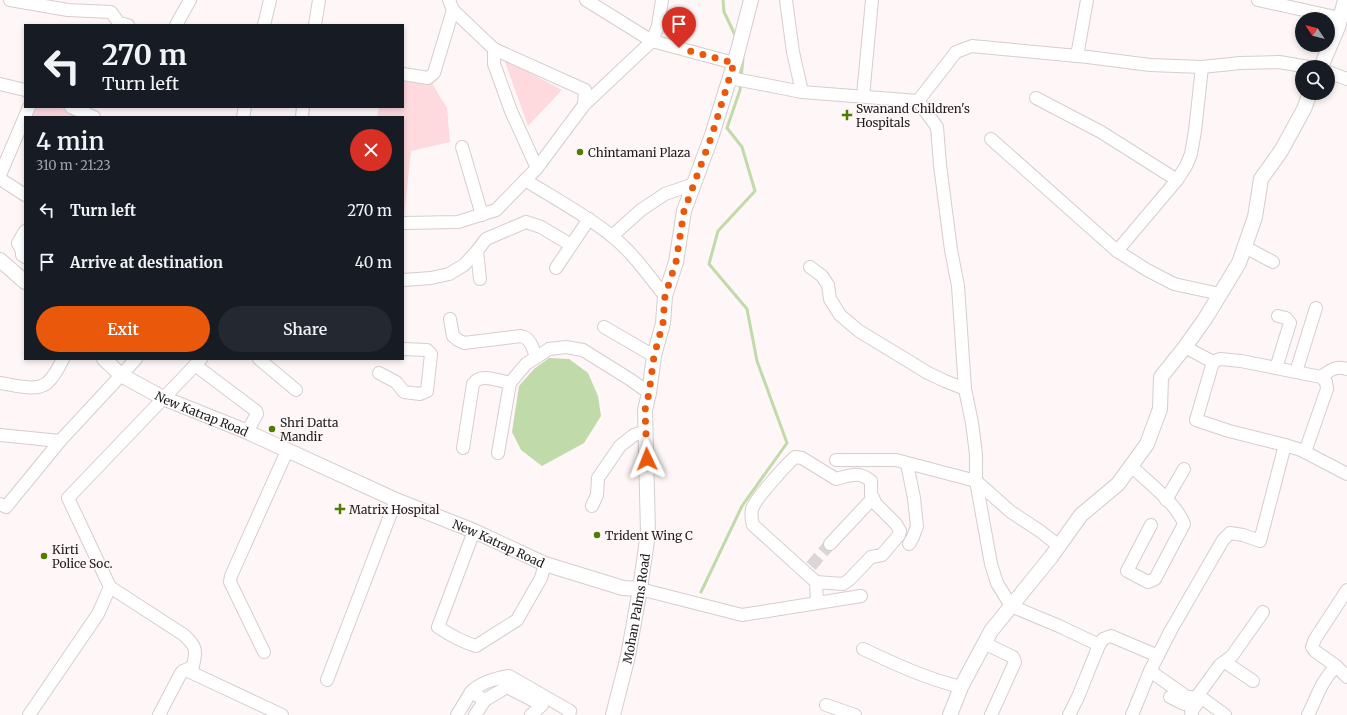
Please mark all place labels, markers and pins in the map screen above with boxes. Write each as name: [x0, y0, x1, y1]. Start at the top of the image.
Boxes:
pin: [662, 7.0, 696, 48]
place label: Swanand Children's Hospitals: [856, 101, 970, 130]
marker: Swanand Children's Hospitals: [841, 109, 853, 121]
place label: Chintamani Plaza: [588, 145, 691, 160]
marker: Chintamani Plaza: [575, 147, 585, 157]
place label: Shri Datta Mandir: [280, 415, 339, 444]
marker: Shri Datta Mandir: [267, 424, 277, 434]
place label: Matrix Hospital: [349, 502, 440, 517]
marker: Matrix Hospital: [334, 503, 346, 515]
place label: Trident Wing C: [605, 528, 693, 543]
marker: Trident Wing C: [592, 530, 602, 540]
place label: Kirti Police Soc.: [52, 542, 113, 571]
marker: Kirti Police Soc.: [39, 551, 49, 561]

